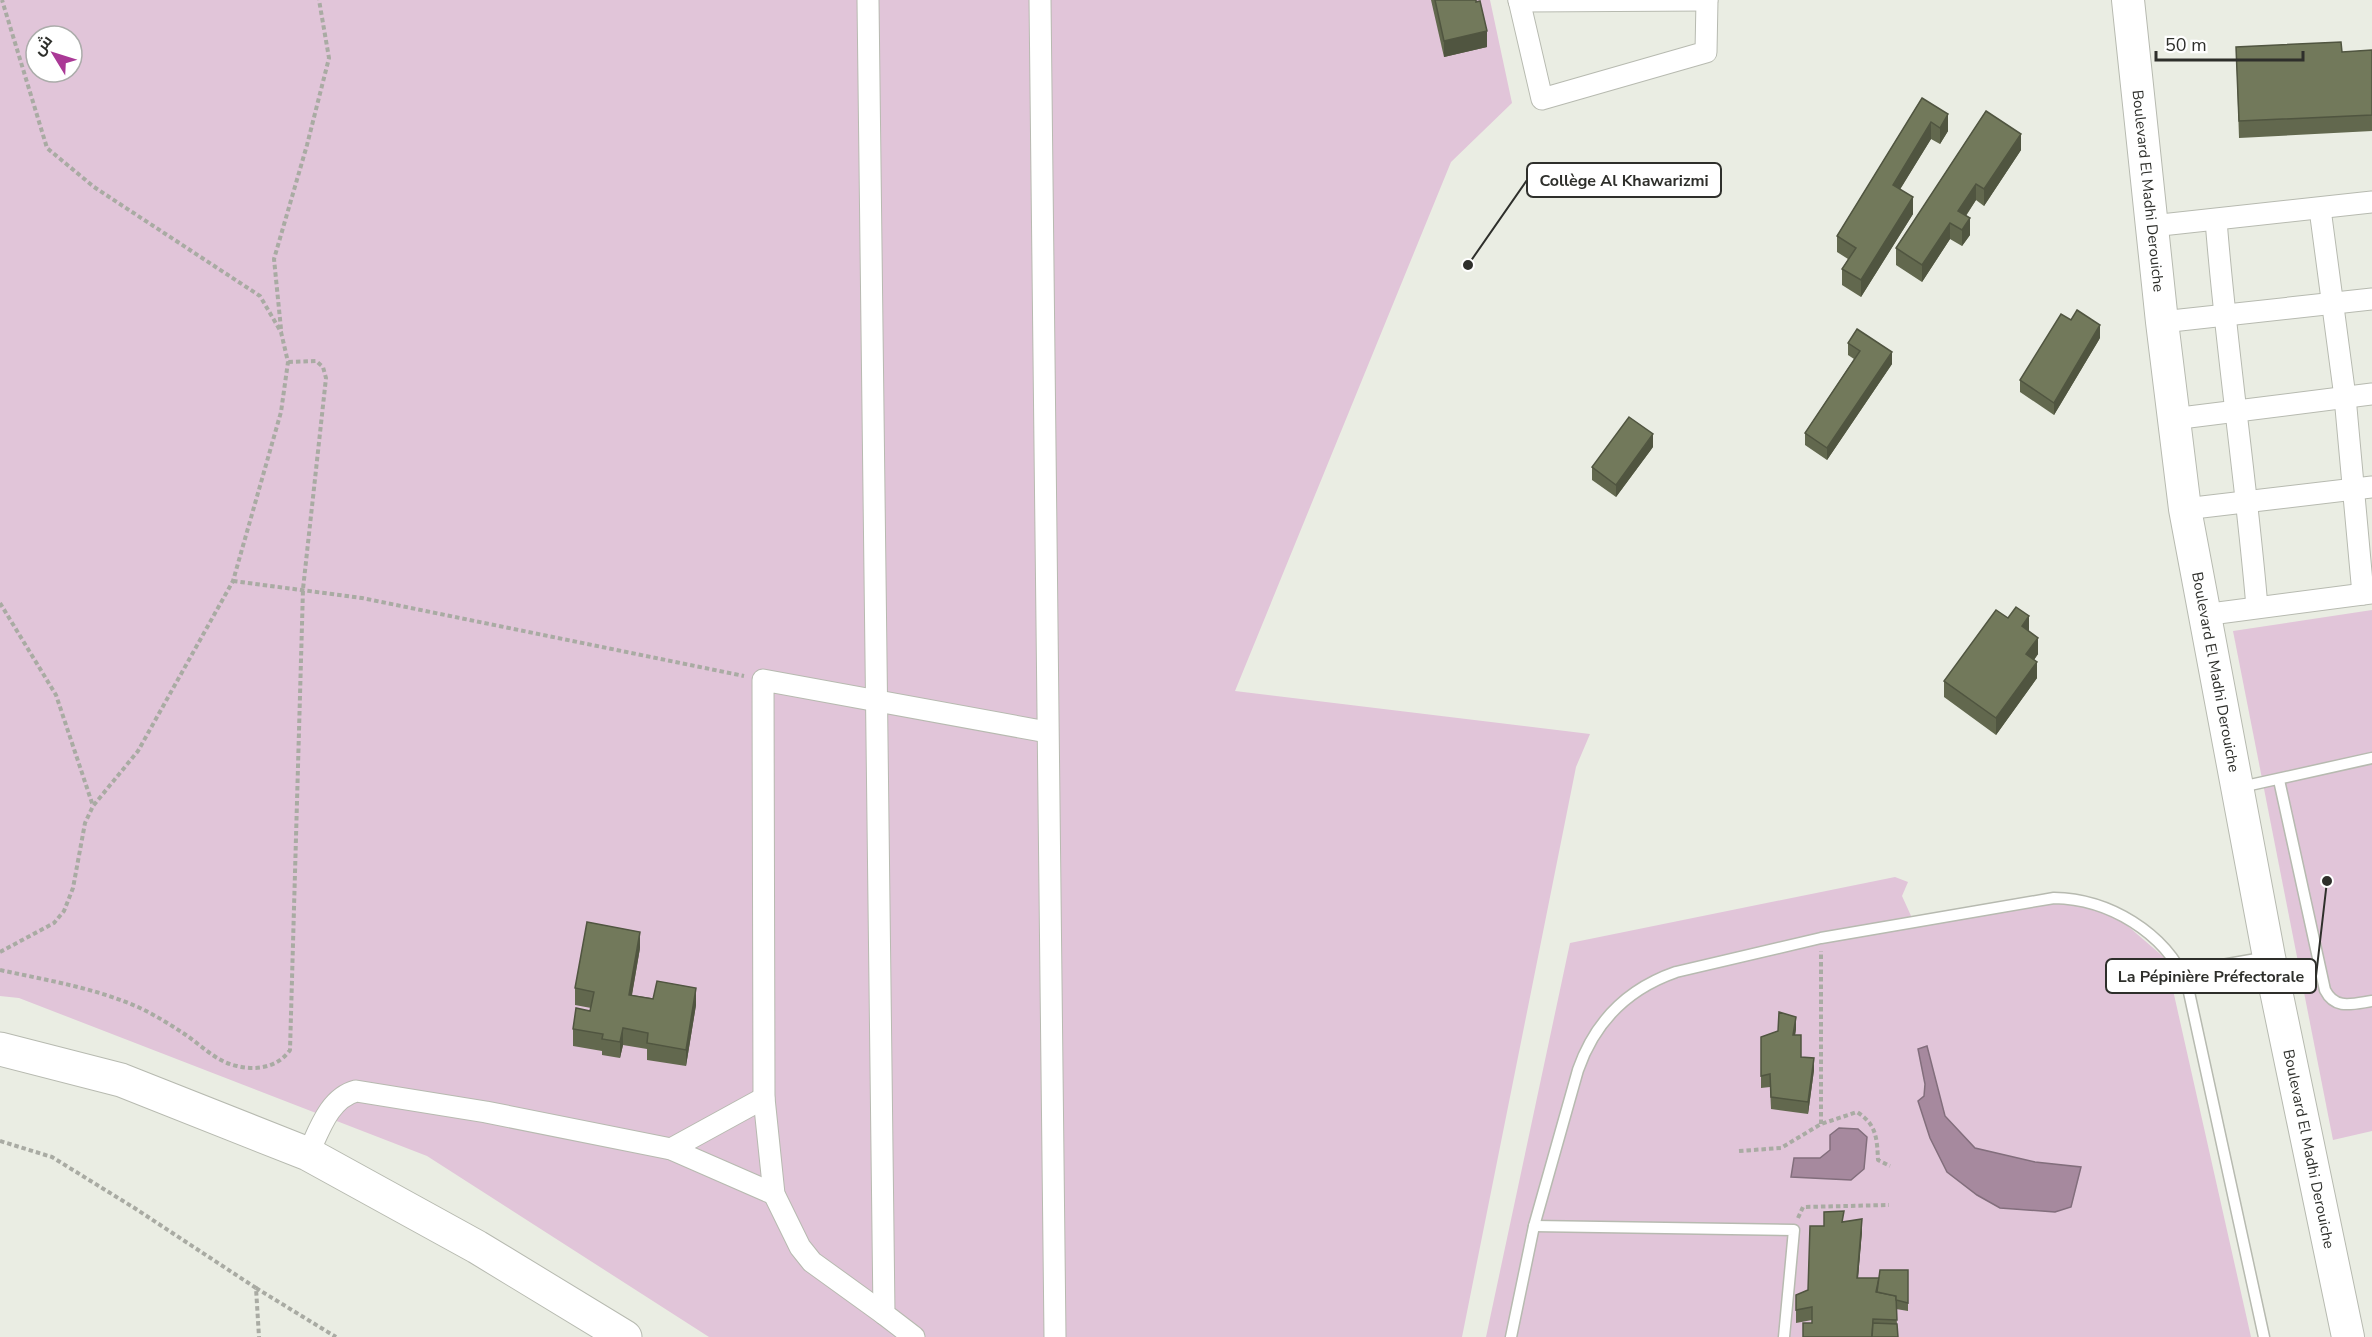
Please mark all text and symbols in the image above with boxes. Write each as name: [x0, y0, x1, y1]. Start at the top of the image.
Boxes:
north arrow: [24, 24, 84, 84]
scale bar: [2156, 24, 2303, 62]
text: ش: [28, 31, 58, 60]
text: 50 m: [2165, 33, 2207, 57]
street label: Boulevard El Madhi Derouiche: [2128, 89, 2169, 293]
callout: Collège Al Khawarizmi: [1527, 163, 1721, 197]
text: Collège Al Khawarizmi: [1539, 170, 1709, 192]
street label: Boulevard El Madhi Derouiche: [2187, 570, 2244, 774]
callout: La Pépinière Préfectorale: [2106, 959, 2316, 993]
text: La Pépinière Préfectorale: [2118, 966, 2305, 988]
street label: Boulevard El Madhi Derouiche: [2278, 1047, 2339, 1250]

